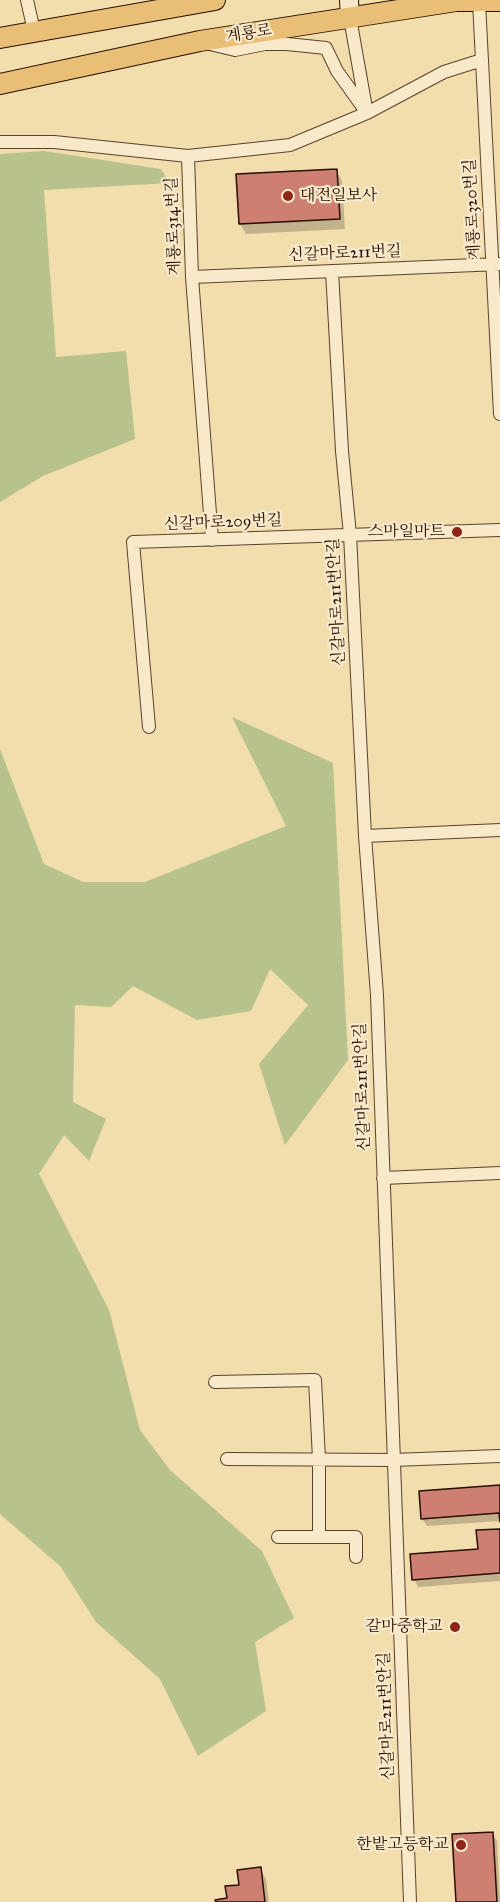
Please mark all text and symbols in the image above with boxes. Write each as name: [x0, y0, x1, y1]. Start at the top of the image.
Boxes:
street label: 계룡로: [225, 21, 273, 47]
street label: 계룡로320번길: [461, 158, 485, 260]
street label: 계룡로314번길: [163, 176, 185, 276]
place label: 대전일보사: [300, 186, 377, 206]
marker: 대전일보사: [281, 189, 295, 203]
street label: 신갈마로211번길: [288, 242, 402, 266]
street label: 신갈마로209번길: [163, 511, 283, 535]
place label: 스마일마트: [368, 522, 445, 542]
marker: 스마일마트: [450, 525, 464, 539]
street label: 신갈마로211번안길: [324, 537, 350, 667]
street label: 신갈마로211번안길: [351, 1022, 375, 1152]
place label: 갈마중학교: [366, 1617, 443, 1637]
marker: 갈마중학교: [448, 1620, 462, 1634]
street label: 신갈마로211번안길: [375, 1651, 399, 1781]
place label: 한밭고등학교: [356, 1835, 449, 1855]
marker: 한밭고등학교: [454, 1838, 468, 1852]

